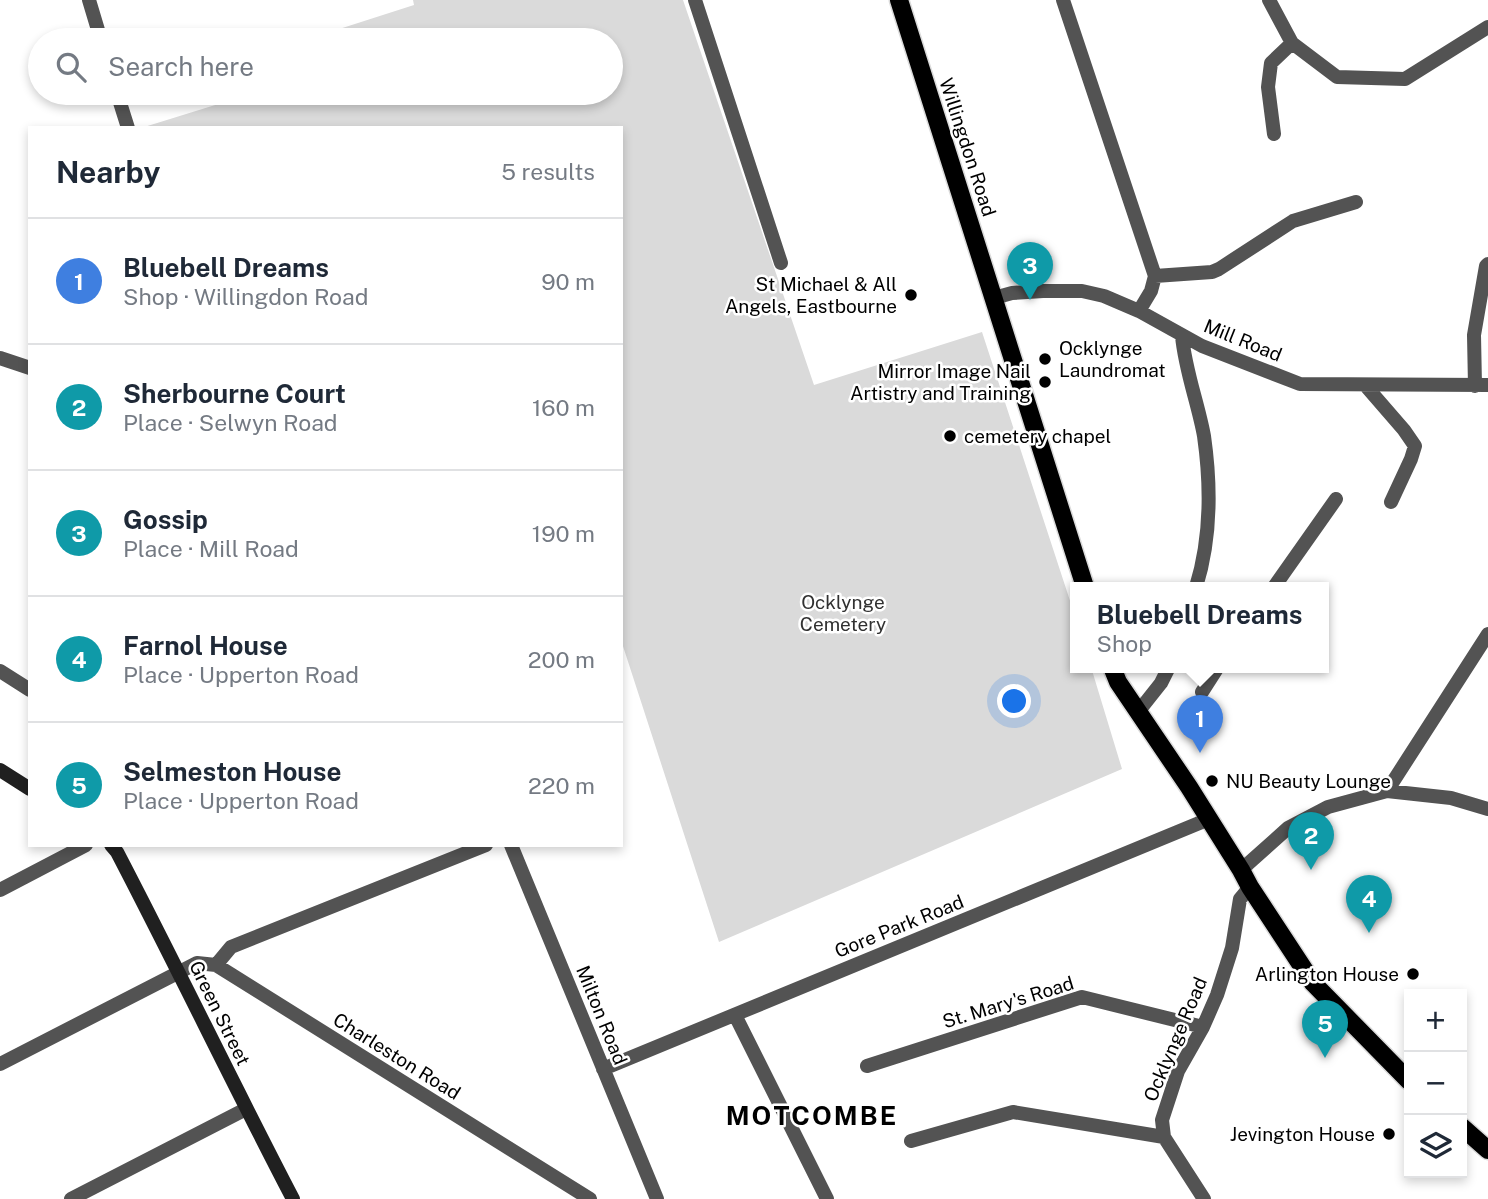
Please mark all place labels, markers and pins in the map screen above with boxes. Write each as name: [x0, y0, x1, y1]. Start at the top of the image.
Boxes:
pin: 3: [1007, 242, 1053, 300]
place label: St Michael & All Angels, Eastbourne: [725, 273, 897, 317]
marker: St Michael & All Angels, Eastbourne: [903, 287, 919, 303]
place label: Ocklynge Laundromat: [1059, 337, 1166, 381]
marker: Ocklynge Laundromat: [1037, 351, 1053, 367]
place label: Mirror Image Nail Artistry and Training: [850, 360, 1031, 404]
marker: Mirror Image Nail Artistry and Training: [1037, 374, 1053, 390]
place label: cemetery chapel: [964, 425, 1111, 447]
marker: cemetery chapel: [942, 428, 958, 444]
pin: 1: [1177, 695, 1223, 753]
place label: NU Beauty Lounge: [1226, 770, 1391, 792]
marker: NU Beauty Lounge: [1204, 773, 1220, 789]
pin: 2: [1288, 812, 1334, 870]
pin: 4: [1346, 875, 1392, 933]
place label: Arlington House: [1255, 963, 1399, 985]
marker: Arlington House: [1405, 966, 1421, 982]
pin: 5: [1302, 1000, 1348, 1058]
place label: Jevington House: [1230, 1123, 1375, 1145]
marker: Jevington House: [1381, 1126, 1397, 1142]

